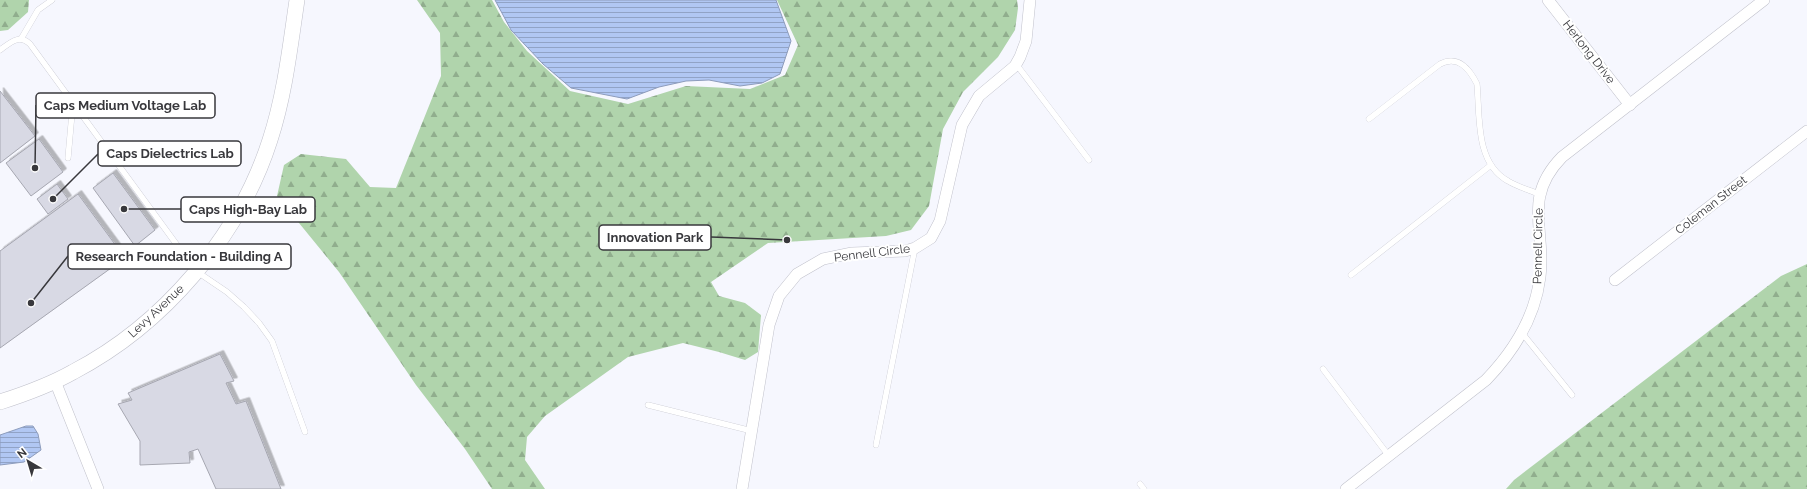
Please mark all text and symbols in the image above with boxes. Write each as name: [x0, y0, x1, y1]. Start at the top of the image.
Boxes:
street label: Herlong Drive: [1560, 18, 1618, 86]
callout: Caps Medium Voltage Lab: [36, 93, 215, 118]
text: Caps Medium Voltage Lab: [44, 98, 206, 113]
callout: Caps Dielectrics Lab: [98, 141, 241, 166]
text: Caps Dielectrics Lab: [106, 146, 234, 161]
street label: Coleman Street: [1673, 173, 1749, 237]
callout: Caps High-Bay Lab: [181, 197, 315, 222]
text: Caps High-Bay Lab: [189, 202, 307, 217]
street label: Pennell Circle: [1530, 208, 1546, 284]
callout: Innovation Park: [599, 225, 711, 250]
text: Innovation Park: [607, 230, 704, 245]
street label: Pennell Circle: [833, 241, 911, 265]
callout: Research Foundation - Building A: [68, 244, 291, 269]
text: Research Foundation - Building A: [76, 249, 283, 264]
street label: Levy Avenue: [125, 282, 187, 340]
north arrow: [8, 441, 48, 481]
text: N: [15, 446, 29, 461]

